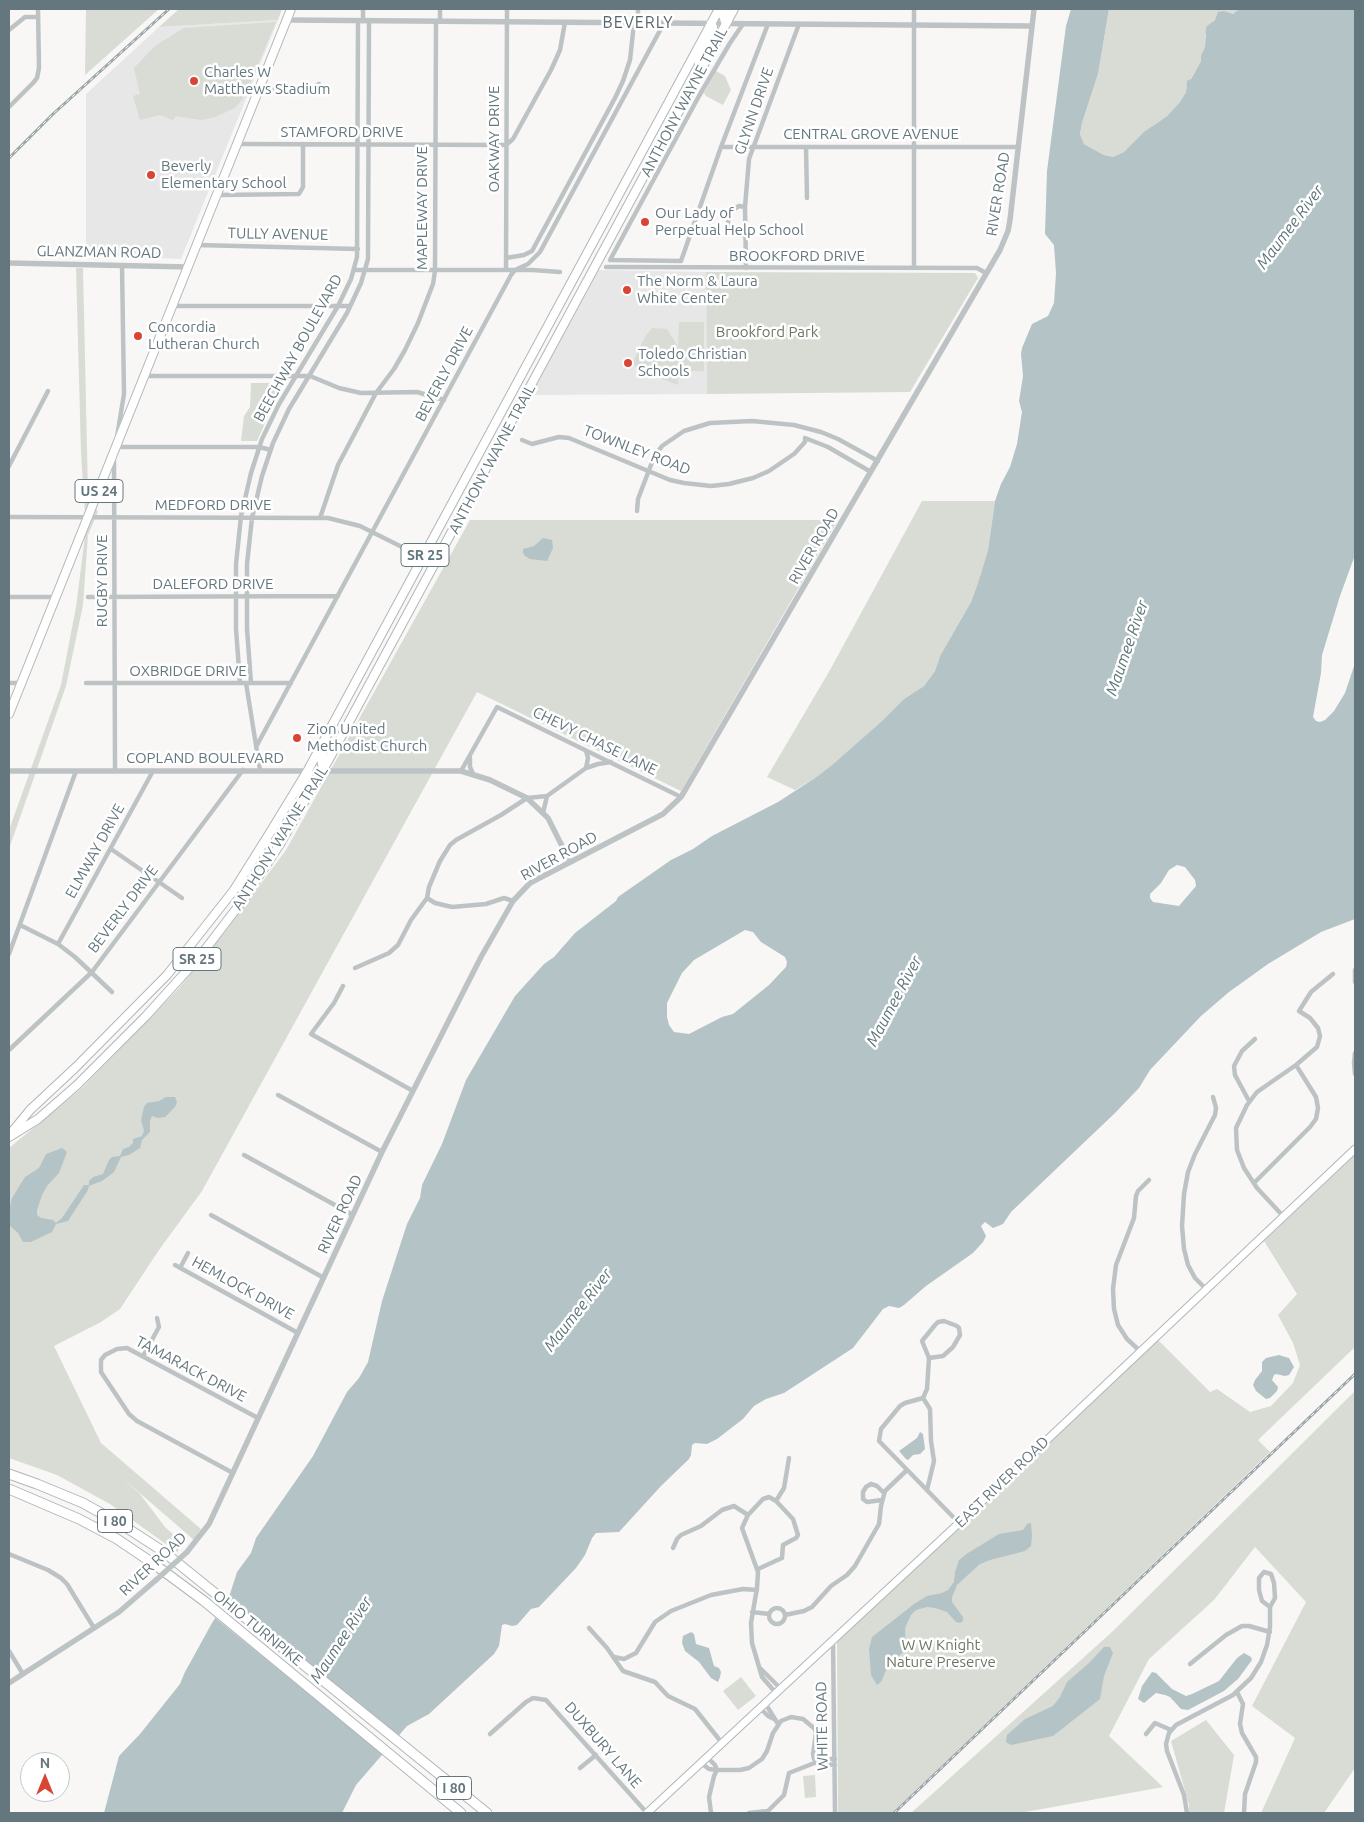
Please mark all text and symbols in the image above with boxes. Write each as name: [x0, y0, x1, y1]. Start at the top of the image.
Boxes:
district label: BEVERLY: [602, 13, 674, 33]
street label: ANTHONY WAYNE TRAIL: [637, 24, 731, 180]
place label: Charles W Matthews Stadium: [204, 63, 330, 98]
street label: GLYNN DRIVE: [731, 65, 777, 157]
marker: Charles W Matthews Stadium: [188, 75, 200, 87]
street label: OAKWAY DRIVE: [485, 86, 503, 192]
street label: STAMFORD DRIVE: [281, 123, 403, 141]
street label: CENTRAL GROVE AVENUE: [783, 125, 959, 143]
street label: MAPLEWAY DRIVE: [413, 146, 431, 270]
street label: RIVER ROAD: [982, 151, 1014, 237]
place label: Beverly Elementary School: [161, 157, 287, 192]
marker: Beverly Elementary School: [145, 169, 157, 181]
water label: Maumee River: [1252, 181, 1328, 273]
place label: Our Lady of Perpetual Help School: [655, 204, 804, 239]
marker: Our Lady of Perpetual Help School: [639, 216, 651, 228]
street label: TULLY AVENUE: [227, 224, 329, 244]
street label: GLANZMAN ROAD: [36, 242, 162, 262]
street label: BROOKFORD DRIVE: [729, 247, 865, 265]
street label: BEECHWAY BOULEVARD: [250, 271, 346, 425]
place label: The Norm & Laura White Center: [637, 272, 758, 307]
marker: The Norm & Laura White Center: [621, 284, 633, 296]
place label: Concordia Lutheran Church: [148, 318, 260, 353]
street label: BEVERLY DRIVE: [411, 323, 477, 425]
park label: Brookford Park: [716, 323, 818, 341]
marker: Concordia Lutheran Church: [132, 330, 144, 342]
place label: Toledo Christian Schools: [638, 345, 747, 380]
marker: Toledo Christian Schools: [622, 357, 634, 369]
street label: ANTHONY WAYNE TRAIL: [445, 381, 539, 537]
street label: TOWNLEY ROAD: [581, 421, 693, 479]
road number: US 24: [75, 480, 123, 502]
street label: MEDFORD DRIVE: [155, 496, 271, 514]
street label: RIVER ROAD: [785, 505, 843, 587]
street label: RUGBY DRIVE: [93, 535, 111, 627]
road number: SR 25: [401, 544, 449, 566]
street label: DALEFORD DRIVE: [153, 575, 273, 593]
water label: Maumee River: [1102, 598, 1152, 698]
street label: OXBRIDGE DRIVE: [129, 662, 247, 680]
street label: CHEVY CHASE LANE: [530, 703, 660, 779]
place label: Zion United Methodist Church: [307, 720, 427, 755]
marker: Zion United Methodist Church: [291, 732, 303, 744]
street label: COPLAND BOULEVARD: [126, 749, 284, 767]
street label: ANTHONY WAYNE TRAIL: [228, 763, 332, 913]
street label: ELMWAY DRIVE: [62, 801, 128, 901]
street label: RIVER ROAD: [517, 828, 601, 884]
street label: BEVERLY DRIVE: [84, 862, 162, 956]
road number: SR 25: [173, 948, 221, 971]
water label: Maumee River: [862, 953, 926, 1049]
street label: RIVER ROAD: [314, 1172, 366, 1256]
street label: HEMLOCK DRIVE: [189, 1252, 297, 1324]
water label: Maumee River: [540, 1265, 616, 1355]
street label: TAMARACK DRIVE: [133, 1332, 249, 1406]
street label: EAST RIVER ROAD: [951, 1433, 1053, 1531]
road number: I 80: [98, 1510, 132, 1532]
street label: RIVER ROAD: [116, 1528, 190, 1600]
street label: OHIO TURNPIKE: [210, 1586, 306, 1670]
water label: Maumee River: [306, 1593, 376, 1687]
park label: W W Knight Nature Preserve: [886, 1636, 996, 1671]
street label: WHITE ROAD: [812, 1681, 832, 1771]
street label: DUXBURY LANE: [561, 1698, 645, 1792]
north arrow: [20, 1752, 70, 1802]
text: N: [40, 1755, 50, 1771]
road number: I 80: [436, 1776, 472, 1800]

